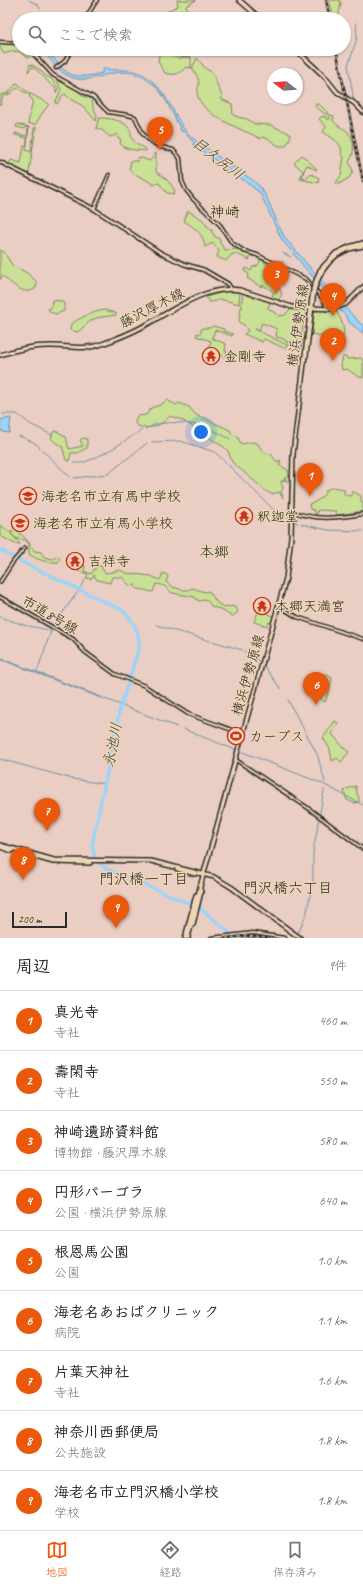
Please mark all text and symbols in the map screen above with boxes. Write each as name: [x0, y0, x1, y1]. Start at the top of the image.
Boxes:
search box: [12, 12, 351, 56]
icon: search: [26, 23, 48, 45]
text: ここで検索: [58, 26, 133, 45]
north arrow: [267, 68, 303, 104]
pin: 5: [147, 117, 173, 150]
water label: 目久尻川: [188, 133, 248, 185]
district label: 神崎: [210, 203, 240, 222]
pin: 3: [263, 261, 289, 294]
street label: 横浜伊勢原線: [284, 282, 312, 368]
pin: 4: [320, 283, 346, 316]
street label: 藤沢厚木線: [117, 285, 187, 331]
pin: 2: [320, 328, 346, 361]
temple icon: 金剛寺: [201, 346, 221, 366]
place label: 金剛寺: [224, 348, 266, 365]
your location: [191, 422, 211, 442]
pin: 1: [297, 463, 323, 496]
school or university icon: 海老名市立有馬中学校: [18, 486, 38, 506]
place label: 海老名市立有馬中学校: [41, 488, 181, 505]
temple icon: 釈迦堂: [234, 506, 254, 526]
place label: 釈迦堂: [257, 508, 299, 525]
school or university icon: 海老名市立有馬小学校: [10, 513, 30, 533]
place label: 海老名市立有馬小学校: [33, 515, 173, 532]
district label: 本郷: [199, 543, 229, 562]
temple icon: 吉祥寺: [65, 551, 85, 571]
place label: 吉祥寺: [88, 553, 130, 570]
street label: 市道8号線: [19, 592, 81, 638]
temple icon: 本郷天満宮: [252, 596, 272, 616]
place label: 本郷天満宮: [275, 598, 345, 615]
street label: 横浜伊勢原線: [228, 632, 268, 718]
pin: 6: [303, 672, 329, 705]
water label: 永池川: [99, 721, 127, 769]
sports icon: カーブス: [226, 726, 246, 746]
place label: カーブス: [249, 728, 304, 745]
pin: 7: [34, 798, 60, 831]
pin: 8: [10, 847, 36, 880]
district label: 門沢橋一丁目: [99, 870, 189, 889]
district label: 門沢橋六丁目: [243, 879, 333, 898]
pin: 9: [103, 895, 129, 928]
scale bar: [12, 910, 67, 929]
text: 200 m: [18, 912, 42, 926]
text: 周辺: [16, 956, 50, 977]
text: 9件: [328, 958, 347, 974]
text: 真光寺: [54, 1003, 99, 1022]
text: 1: [26, 1013, 32, 1029]
text: 460 m: [319, 1013, 347, 1029]
text: 寺社: [54, 1025, 80, 1041]
text: 壽閑寺: [54, 1063, 99, 1082]
text: 2: [26, 1073, 32, 1089]
text: 550 m: [319, 1073, 347, 1089]
text: 寺社: [54, 1085, 80, 1101]
text: 神崎遺跡資料館: [54, 1123, 159, 1142]
text: 3: [26, 1133, 32, 1149]
text: 580 m: [319, 1133, 347, 1149]
text: 博物館 · 藤沢厚木線: [54, 1145, 167, 1161]
text: 円形パーゴラ: [54, 1183, 144, 1202]
text: 4: [26, 1193, 32, 1209]
text: 640 m: [319, 1193, 347, 1209]
text: 公園 · 横浜伊勢原線: [54, 1205, 167, 1221]
text: 根恩馬公園: [54, 1243, 129, 1262]
text: 5: [26, 1253, 32, 1269]
text: 1.0 km: [317, 1253, 347, 1269]
text: 公園: [54, 1265, 80, 1281]
text: 海老名あおばクリニック: [54, 1303, 219, 1322]
text: 6: [26, 1313, 32, 1329]
text: 1.1 km: [317, 1313, 347, 1329]
text: 病院: [54, 1325, 80, 1341]
text: 片葉天神社: [54, 1363, 129, 1382]
text: 7: [26, 1373, 32, 1389]
text: 1.6 km: [317, 1373, 347, 1389]
text: 寺社: [54, 1385, 80, 1401]
text: 神奈川西郵便局: [54, 1423, 159, 1442]
text: 8: [26, 1433, 32, 1449]
text: 1.8 km: [317, 1433, 347, 1449]
text: 公共施設: [54, 1445, 106, 1461]
text: 海老名市立門沢橋小学校: [54, 1483, 219, 1502]
text: 9: [26, 1493, 32, 1509]
text: 1.8 km: [317, 1493, 347, 1509]
text: 学校: [54, 1505, 80, 1521]
tab: 地図: [46, 1539, 68, 1579]
tab: 経路: [159, 1539, 181, 1579]
tab: 保存済み: [273, 1539, 317, 1579]

